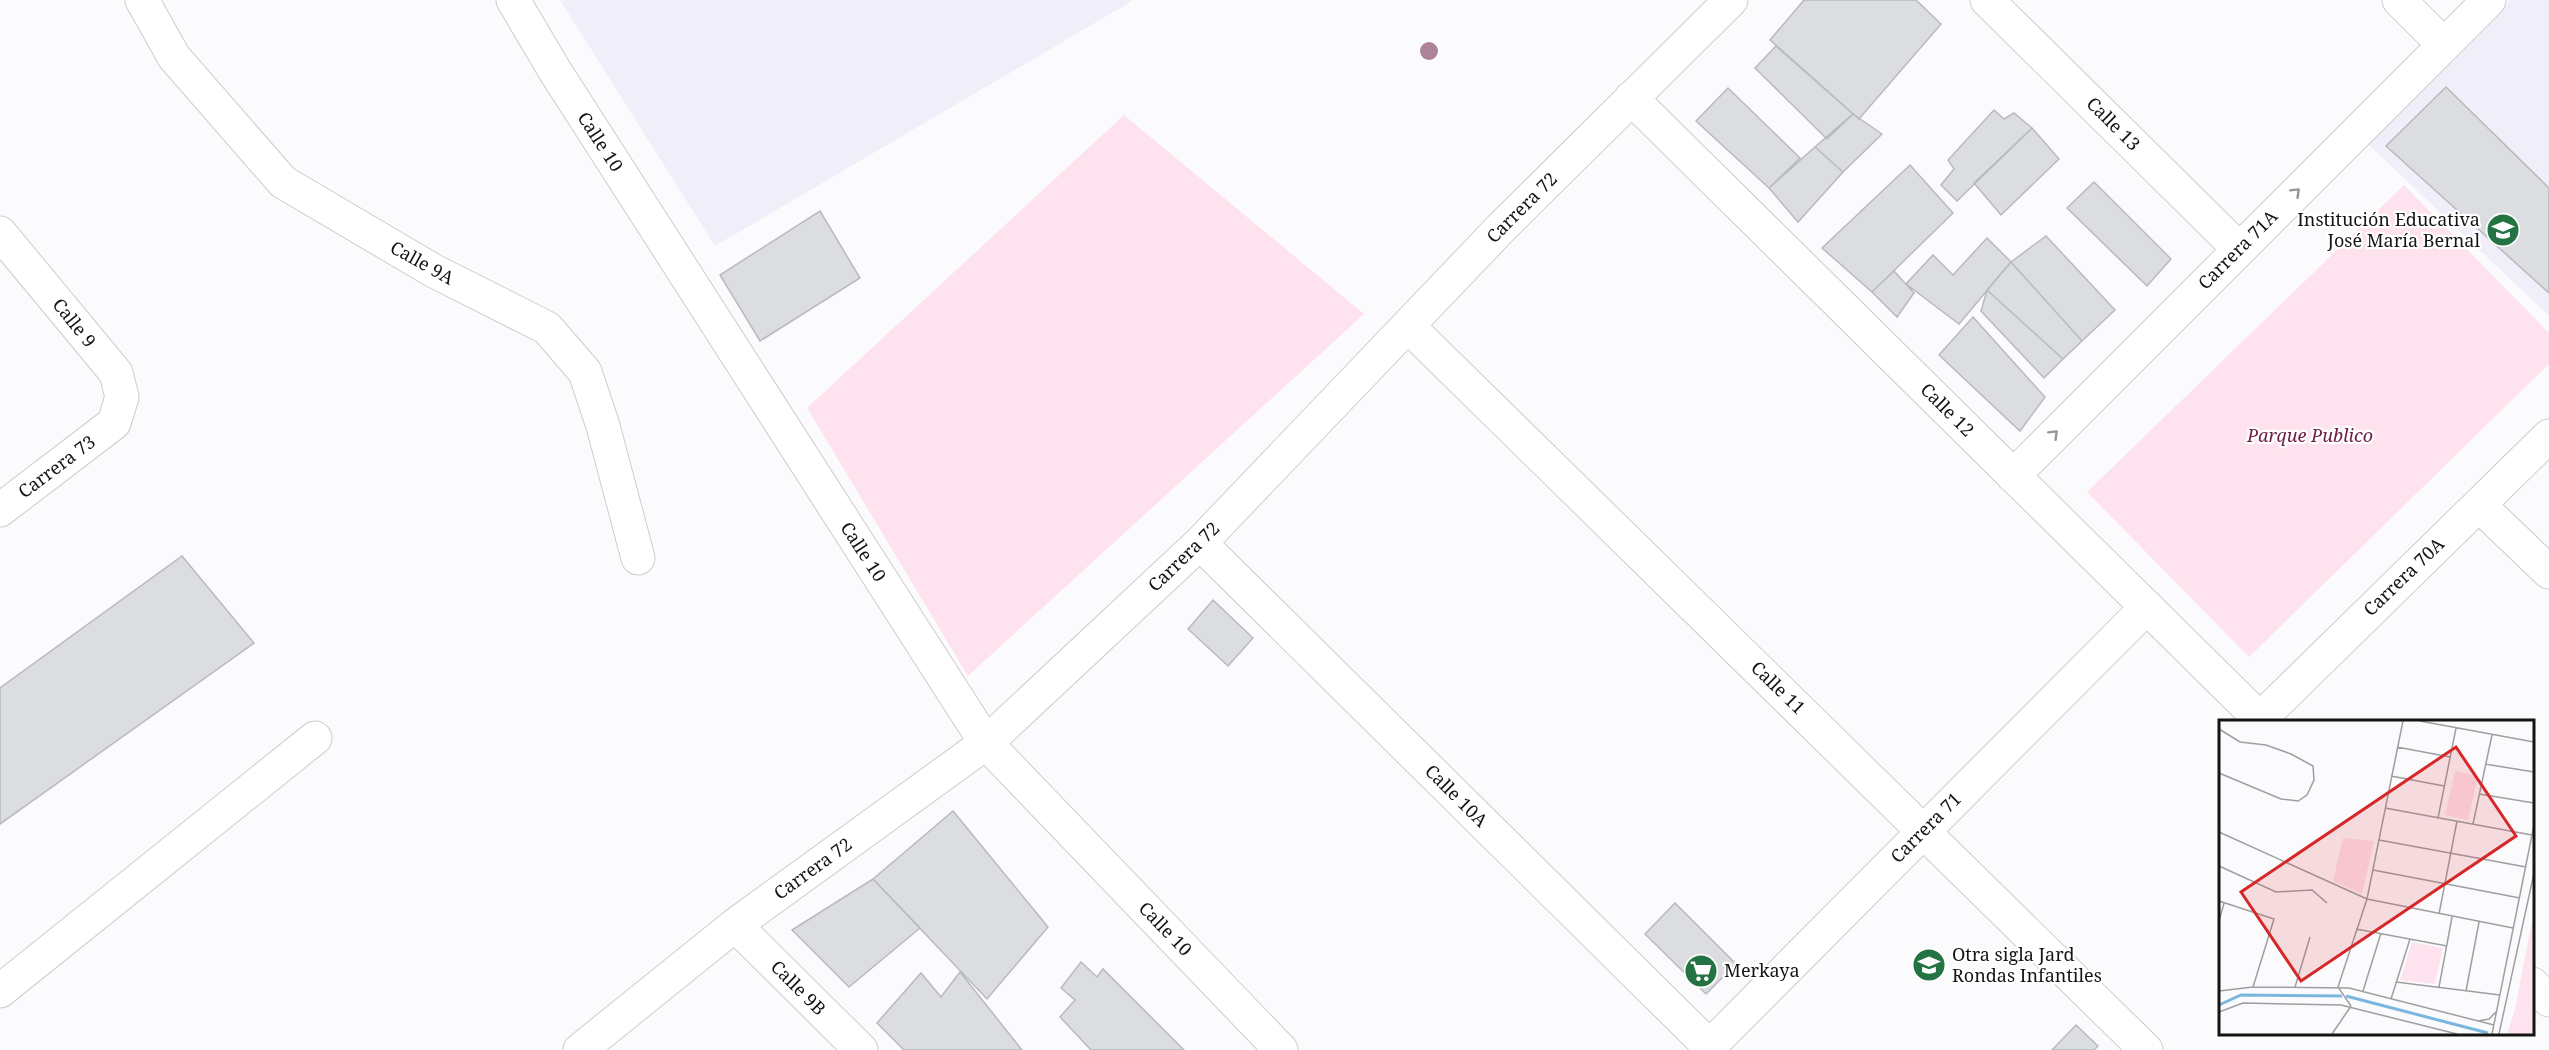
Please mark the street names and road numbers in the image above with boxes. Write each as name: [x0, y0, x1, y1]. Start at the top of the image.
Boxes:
street label: Calle 13: [2082, 91, 2146, 155]
street label: Calle 10: [573, 107, 629, 176]
street label: Carrera 72: [1481, 167, 1562, 248]
street label: Carrera 71A: [2192, 204, 2283, 294]
street label: Calle 9A: [386, 235, 459, 290]
street label: Calle 9: [48, 293, 102, 352]
street label: Calle 12: [1916, 377, 1980, 441]
street label: Carrera 73: [13, 429, 100, 503]
street label: Carrera 72: [1142, 516, 1224, 596]
street label: Calle 10: [836, 517, 892, 586]
street label: Carrera 70A: [2358, 531, 2449, 621]
street label: Calle 11: [1746, 655, 1811, 719]
street label: Calle 10A: [1420, 759, 1494, 832]
street label: Carrera 71: [1885, 787, 1966, 868]
street label: Carrera 72: [769, 832, 856, 905]
street label: Calle 10: [1134, 896, 1198, 961]
street label: Calle 9B: [766, 955, 831, 1020]

